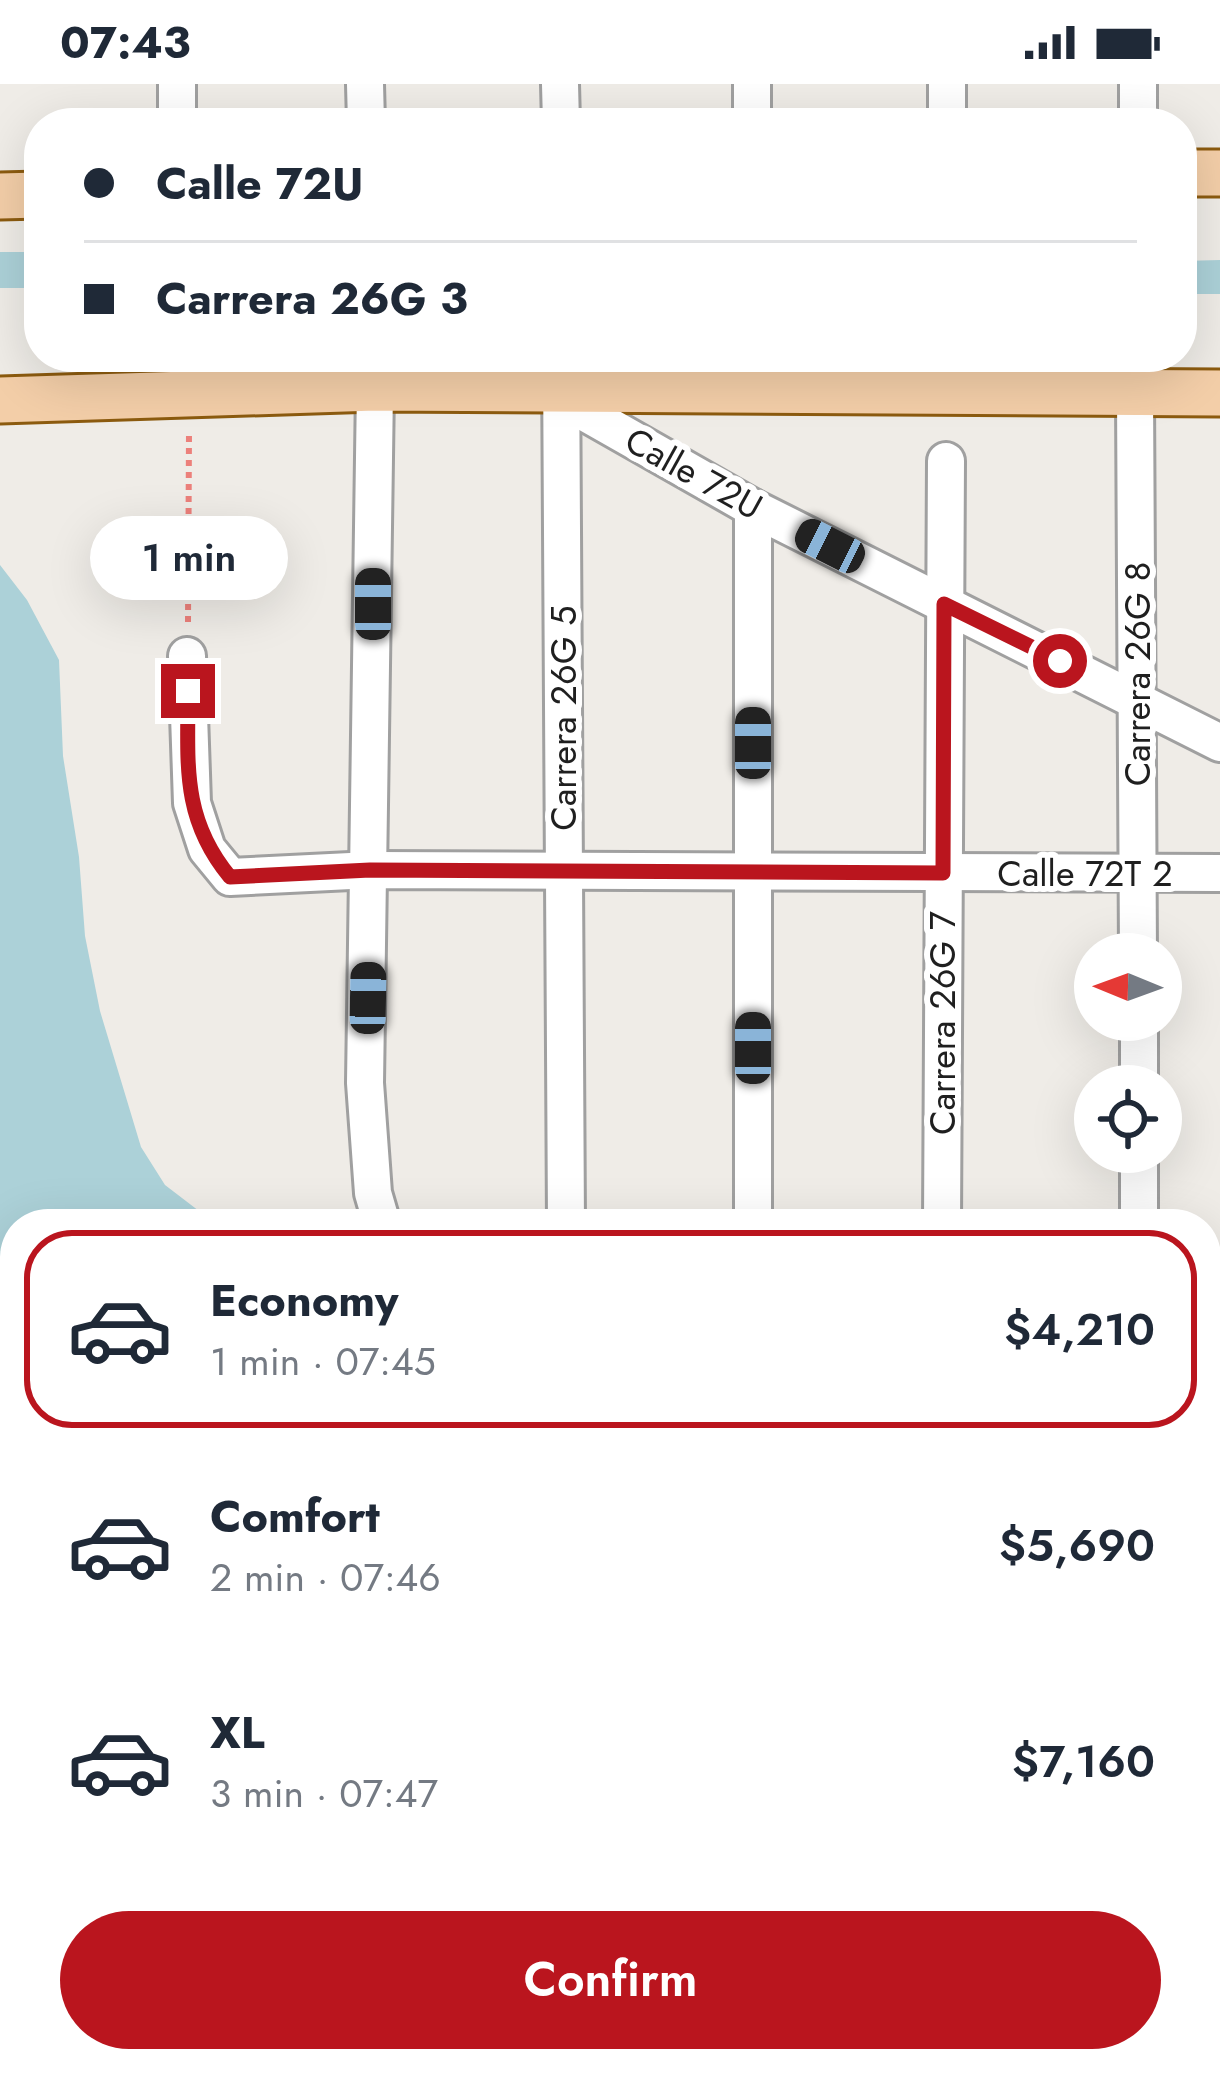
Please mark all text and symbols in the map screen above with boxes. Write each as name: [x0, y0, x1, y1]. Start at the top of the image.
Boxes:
text: 07:43: [60, 10, 191, 75]
text: Calle 72U: [156, 151, 364, 216]
text: Carrera 26G 3: [156, 266, 468, 331]
street label: Calle 72U: [616, 414, 772, 532]
car: [790, 514, 870, 578]
callout: 1 min: [89, 517, 287, 601]
text: 1 min: [142, 529, 236, 586]
street label: Carrera 26G 8: [1111, 562, 1163, 786]
car: [355, 568, 391, 640]
street label: Carrera 26G 5: [537, 605, 589, 831]
route start: [1033, 634, 1087, 688]
route end: [161, 664, 215, 718]
car: [735, 707, 771, 779]
street label: Calle 72T 2: [997, 847, 1173, 899]
street label: Carrera 26G 7: [916, 911, 968, 1135]
north arrow: [1074, 933, 1182, 1041]
map controls: [1074, 933, 1182, 1173]
car: [349, 962, 387, 1034]
car: [735, 1012, 771, 1084]
button: locate: [1074, 1065, 1182, 1173]
text: Economy: [210, 1268, 398, 1333]
icon: car: [66, 1275, 174, 1383]
text: $4,210: [1004, 1297, 1155, 1362]
text: 1 min · 07:45: [210, 1333, 436, 1390]
text: Comfort: [210, 1484, 380, 1549]
icon: car: [66, 1491, 174, 1599]
text: $5,690: [999, 1513, 1155, 1578]
text: 2 min · 07:46: [210, 1549, 441, 1606]
text: XL: [210, 1700, 265, 1765]
icon: car: [66, 1707, 174, 1815]
text: $7,160: [1012, 1729, 1155, 1794]
text: 3 min · 07:47: [210, 1765, 438, 1822]
button: Confirm: [60, 1911, 1161, 2049]

